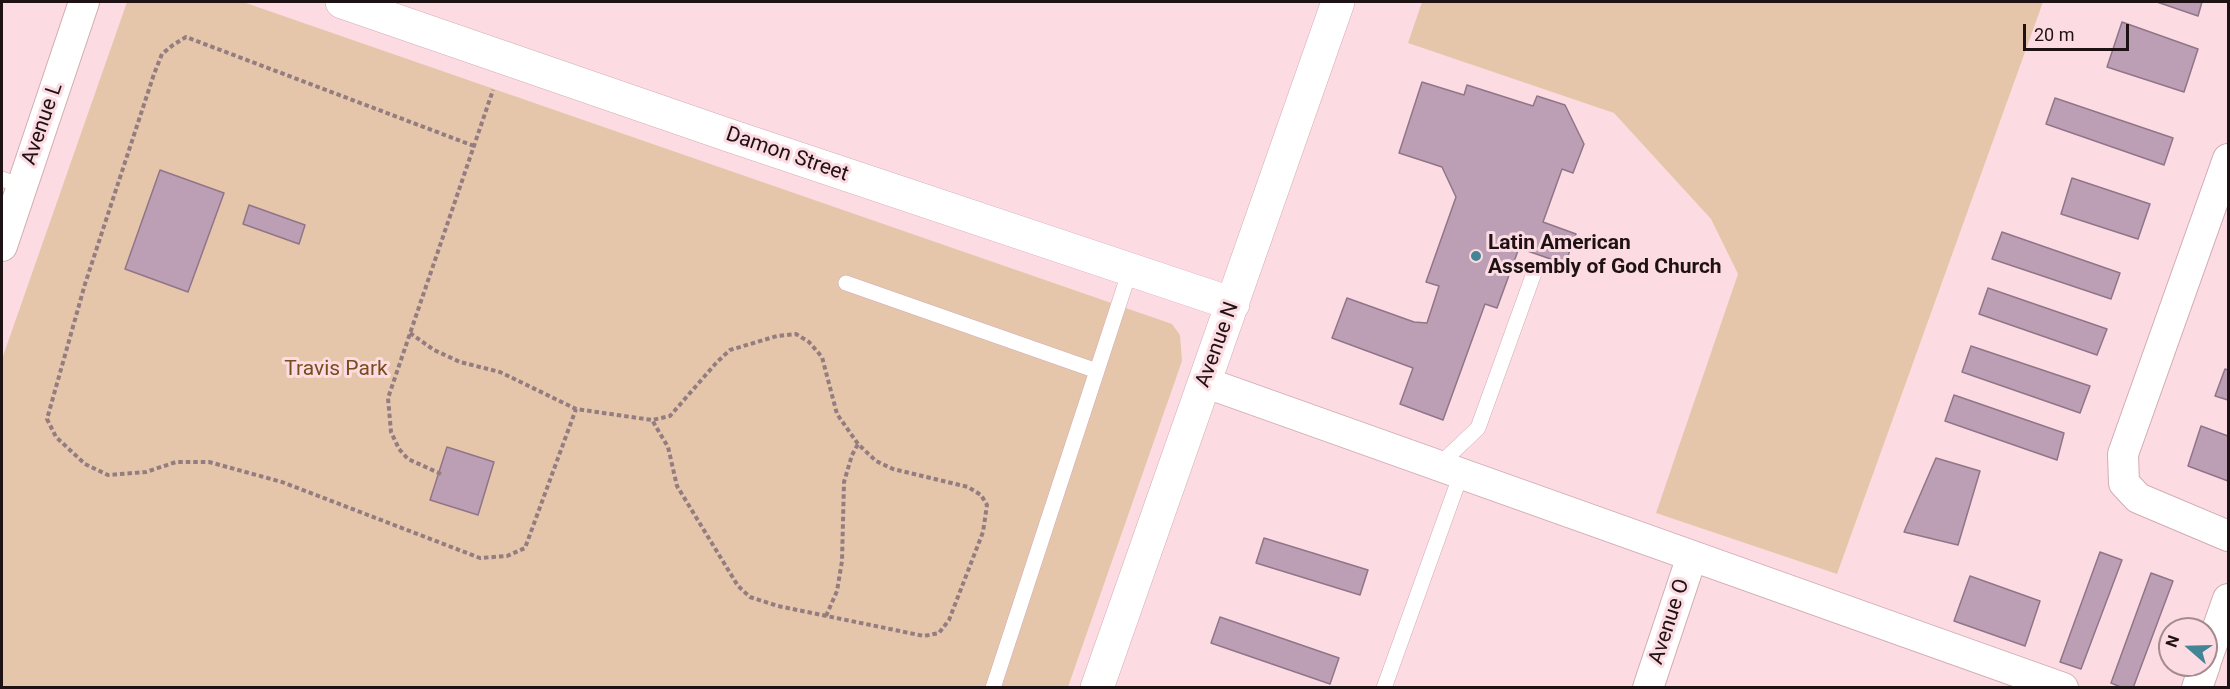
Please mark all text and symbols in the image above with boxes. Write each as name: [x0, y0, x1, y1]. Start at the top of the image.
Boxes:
scale bar: [2026, 12, 2132, 50]
text: 20 m: [2034, 24, 2074, 45]
street label: Avenue L: [17, 80, 69, 168]
street label: Damon Street: [722, 122, 852, 188]
place label: Latin American Assembly of God Church: [1488, 231, 1722, 281]
marker: Latin American Assembly of God Church: [1469, 249, 1483, 263]
street label: Avenue N: [1191, 299, 1245, 391]
park label: Travis Park: [284, 357, 388, 383]
street label: Avenue O: [1644, 576, 1696, 668]
north arrow: [2158, 617, 2218, 677]
text: N: [2162, 633, 2183, 650]

